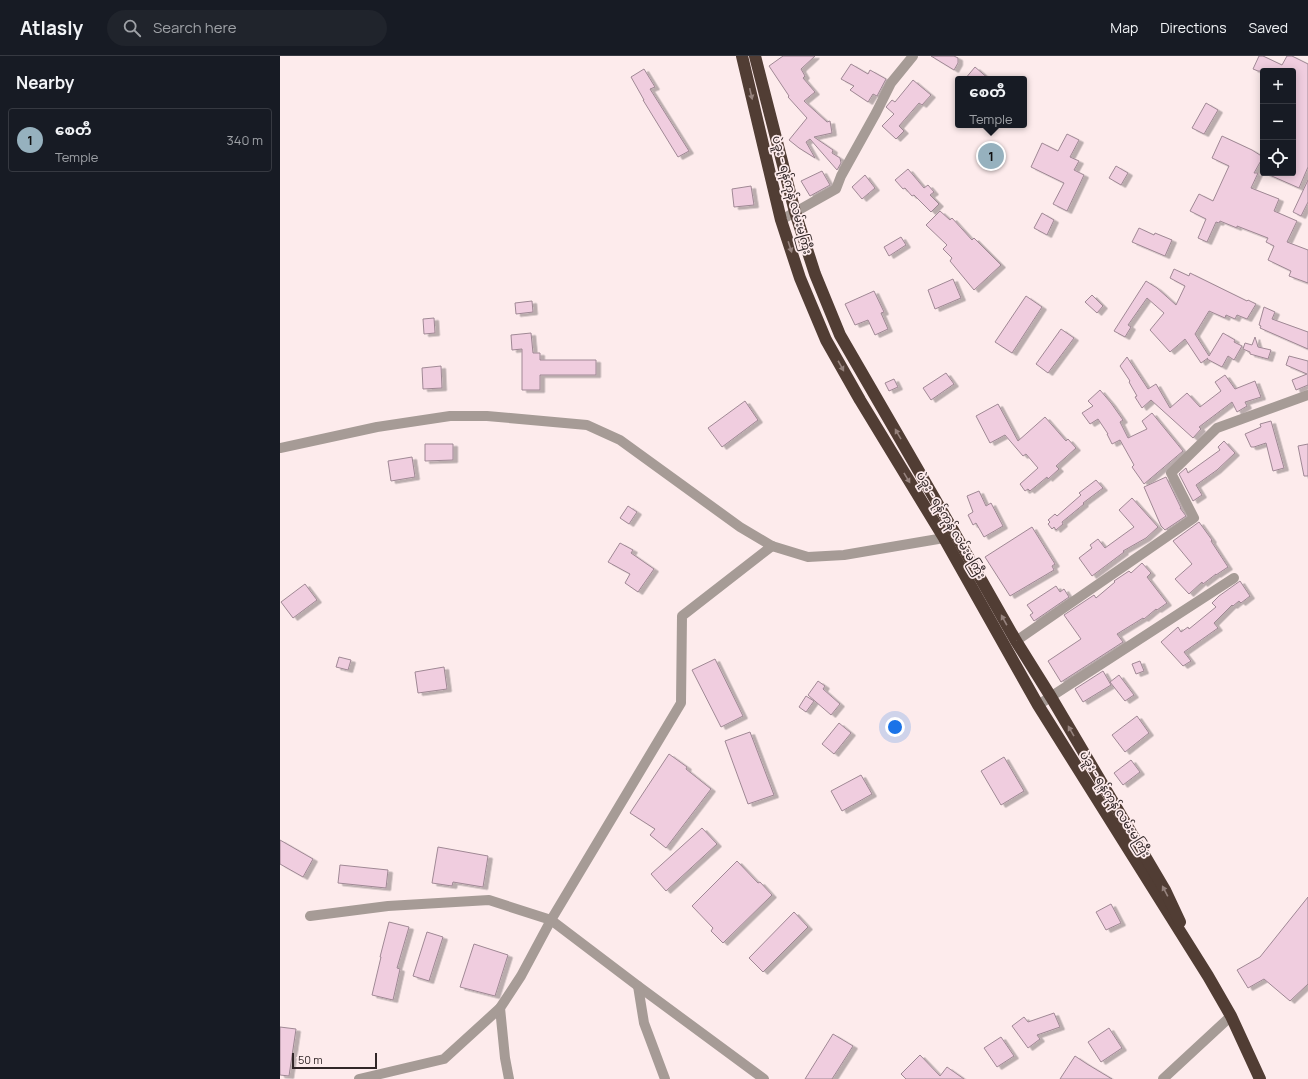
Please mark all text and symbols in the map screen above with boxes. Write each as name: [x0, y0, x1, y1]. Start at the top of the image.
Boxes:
search box: [107, 10, 387, 46]
text: Atlasly: [20, 15, 83, 41]
icon: search: [121, 17, 143, 39]
text: Search here: [153, 17, 236, 38]
text: Map: [1110, 18, 1138, 37]
text: Directions: [1160, 18, 1227, 37]
text: Saved: [1249, 18, 1288, 37]
map controls: [1260, 68, 1296, 176]
button: +: [1260, 68, 1296, 104]
text: Nearby: [16, 71, 74, 94]
popup: [955, 76, 1027, 128]
text: စေတီ: [969, 81, 1006, 102]
one-way arrow: [749, 88, 755, 100]
button: −: [1260, 104, 1296, 140]
text: Temple: [969, 110, 1013, 128]
text: စေတီ: [55, 119, 92, 140]
text: 1: [27, 131, 33, 149]
text: 340 m: [227, 131, 263, 149]
street label: ပဲခူး - ရန်ကုန် လမ်းမကြီး: [767, 134, 817, 257]
button: locate: [1260, 140, 1296, 176]
pin: 1: [978, 141, 1004, 171]
text: Temple: [55, 148, 98, 166]
one-way arrow: [787, 241, 793, 253]
one-way arrow: [838, 360, 845, 372]
one-way arrow: [894, 428, 901, 440]
street label: ပဲခူး - ရန်ကုန် လမ်းမကြီး: [911, 468, 990, 583]
one-way arrow: [904, 472, 911, 484]
one-way arrow: [1000, 614, 1007, 626]
your location: [885, 717, 905, 737]
one-way arrow: [1068, 725, 1075, 737]
street label: ပဲခူး - ရန်ကုန် လမ်းမကြီး: [1074, 747, 1155, 861]
one-way arrow: [1162, 886, 1169, 897]
scale bar: [292, 1051, 377, 1070]
text: 50 m: [298, 1052, 323, 1067]

